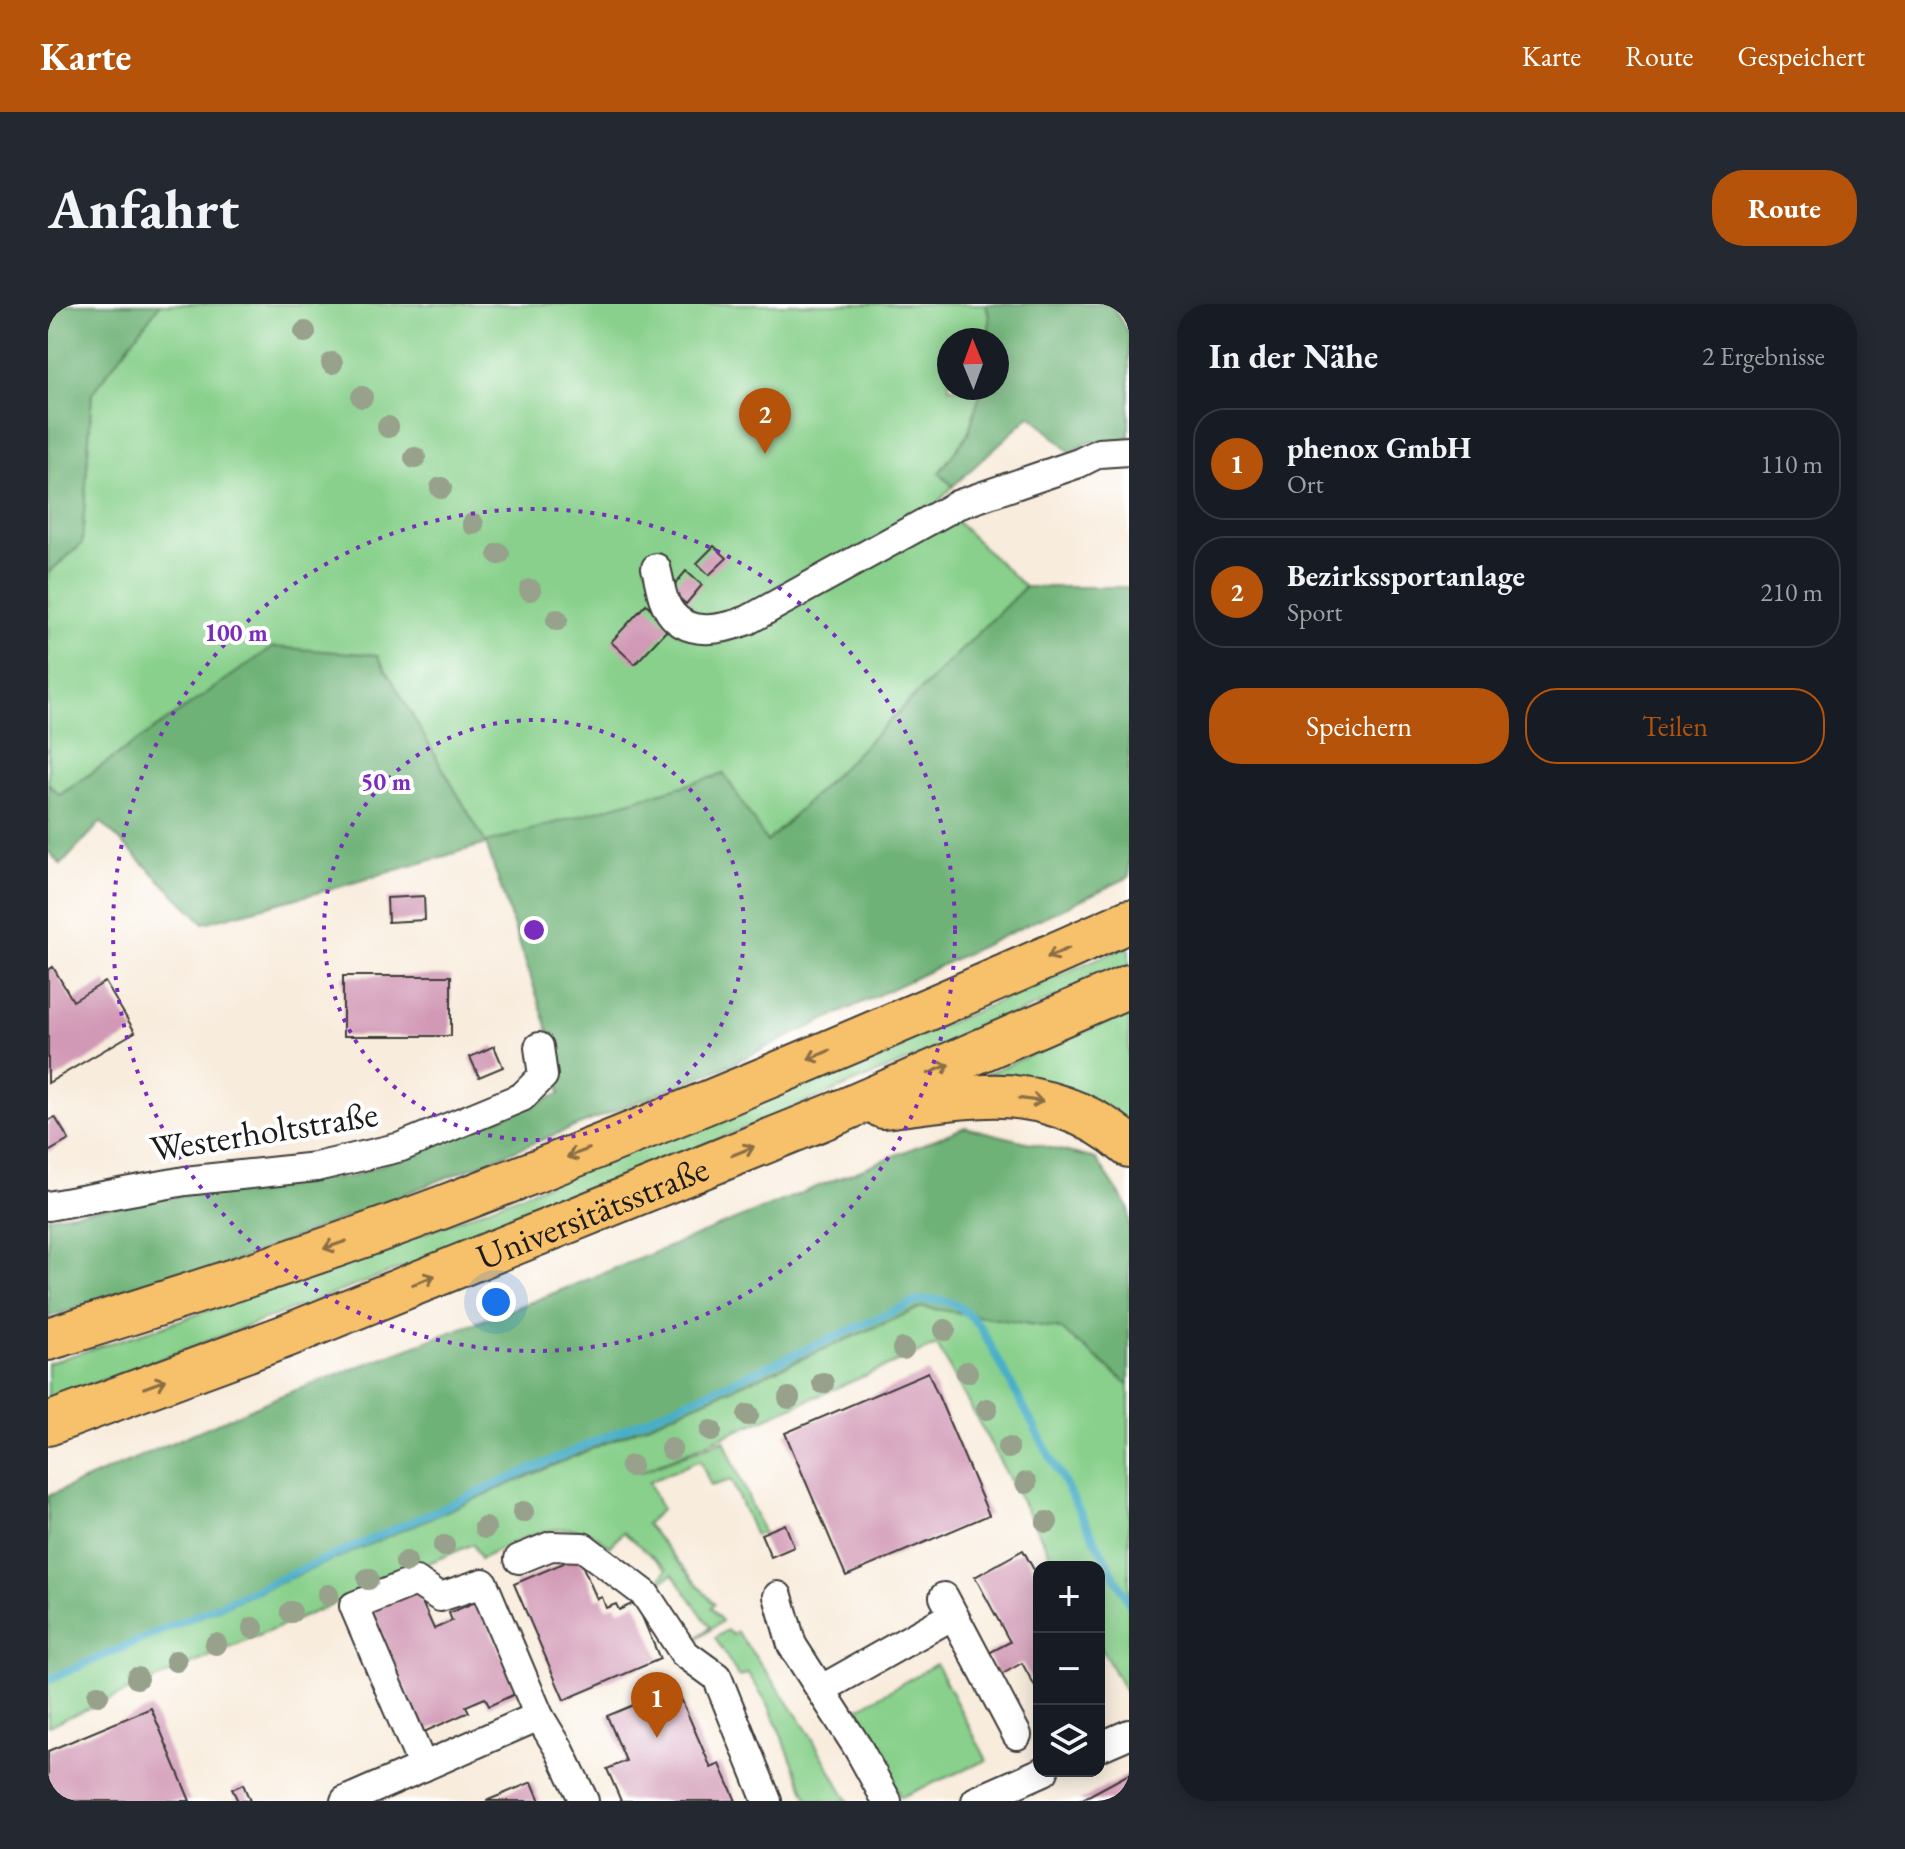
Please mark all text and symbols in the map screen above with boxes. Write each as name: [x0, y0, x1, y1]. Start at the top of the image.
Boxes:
text: Karte: [40, 32, 131, 81]
text: Karte: [1522, 38, 1581, 74]
text: Route: [1625, 38, 1693, 74]
text: Gespeichert: [1737, 38, 1865, 74]
button: Route: [1712, 170, 1857, 246]
text: Anfahrt: [48, 172, 239, 245]
north arrow: [937, 328, 1009, 400]
text: In der Nähe: [1209, 334, 1378, 378]
text: 2 Ergebnisse: [1702, 339, 1825, 373]
pin: 2: [739, 388, 791, 454]
text: phenox GmbH: [1287, 428, 1471, 467]
text: 1: [1230, 447, 1244, 481]
text: 110 m: [1760, 447, 1823, 481]
text: Ort: [1287, 467, 1324, 501]
text: Bezirkssportanlage: [1287, 556, 1525, 595]
text: 2: [1230, 575, 1244, 609]
text: 210 m: [1760, 575, 1823, 609]
text: Sport: [1287, 595, 1342, 629]
text: 100 m: [204, 617, 268, 648]
button: Speichern: [1209, 688, 1509, 764]
button: Teilen: [1525, 688, 1825, 764]
text: 50 m: [361, 766, 411, 797]
centre of rings: [520, 916, 548, 944]
one-way arrow: [1046, 946, 1070, 961]
one-way arrow: [807, 1049, 832, 1064]
one-way arrow: [927, 1060, 951, 1075]
street label: Westerholtstraße: [147, 1090, 381, 1172]
one-way arrow: [1018, 1093, 1043, 1108]
one-way arrow: [730, 1143, 755, 1157]
street label: Universitätsstraße: [469, 1144, 715, 1280]
one-way arrow: [566, 1147, 591, 1162]
one-way arrow: [322, 1238, 347, 1253]
one-way arrow: [411, 1272, 436, 1286]
your location: [476, 1282, 516, 1322]
one-way arrow: [142, 1376, 167, 1391]
map controls: [1033, 1561, 1105, 1777]
button: +: [1033, 1561, 1105, 1633]
button: −: [1033, 1633, 1105, 1705]
pin: 1: [631, 1672, 683, 1738]
button: layers: [1033, 1705, 1105, 1777]

